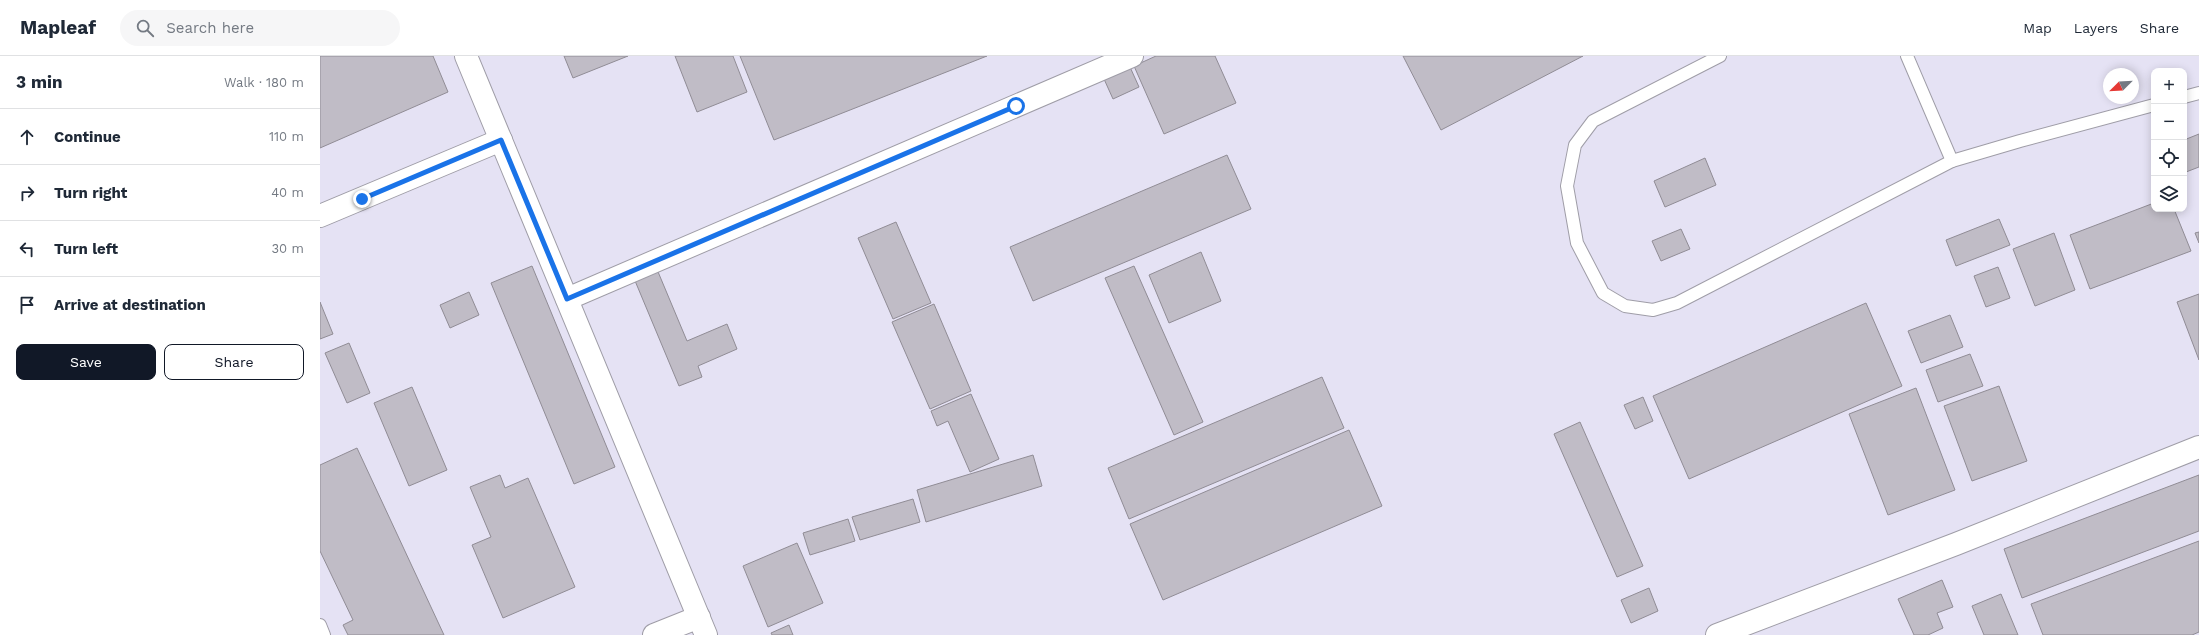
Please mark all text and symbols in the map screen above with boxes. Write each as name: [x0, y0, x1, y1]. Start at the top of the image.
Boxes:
search box: [120, 10, 400, 46]
text: Mapleaf: [20, 16, 96, 39]
icon: search: [134, 17, 156, 39]
text: Search here: [166, 19, 254, 37]
text: Map: [2023, 20, 2052, 36]
text: Layers: [2074, 20, 2118, 36]
text: Share: [2140, 20, 2179, 36]
north arrow: [2103, 68, 2139, 104]
map controls: [2151, 68, 2187, 212]
button: +: [2151, 68, 2187, 104]
text: 3 min: [16, 72, 62, 92]
text: Walk · 180 m: [224, 75, 304, 90]
route start: [1007, 97, 1025, 115]
button: −: [2151, 104, 2187, 140]
icon: ahead: [16, 126, 38, 148]
text: Continue: [54, 128, 121, 146]
text: 110 m: [269, 129, 304, 144]
button: locate: [2151, 140, 2187, 176]
button: layers: [2151, 176, 2187, 212]
icon: right: [16, 182, 38, 204]
text: Turn right: [54, 184, 127, 202]
text: 40 m: [271, 185, 304, 200]
route end: [353, 190, 371, 208]
icon: left: [16, 238, 38, 260]
text: Turn left: [54, 240, 118, 258]
text: 30 m: [272, 241, 304, 256]
icon: arrive: [16, 294, 38, 316]
text: Arrive at destination: [54, 296, 206, 314]
button: Save: [16, 344, 156, 380]
button: Share: [164, 344, 304, 380]

